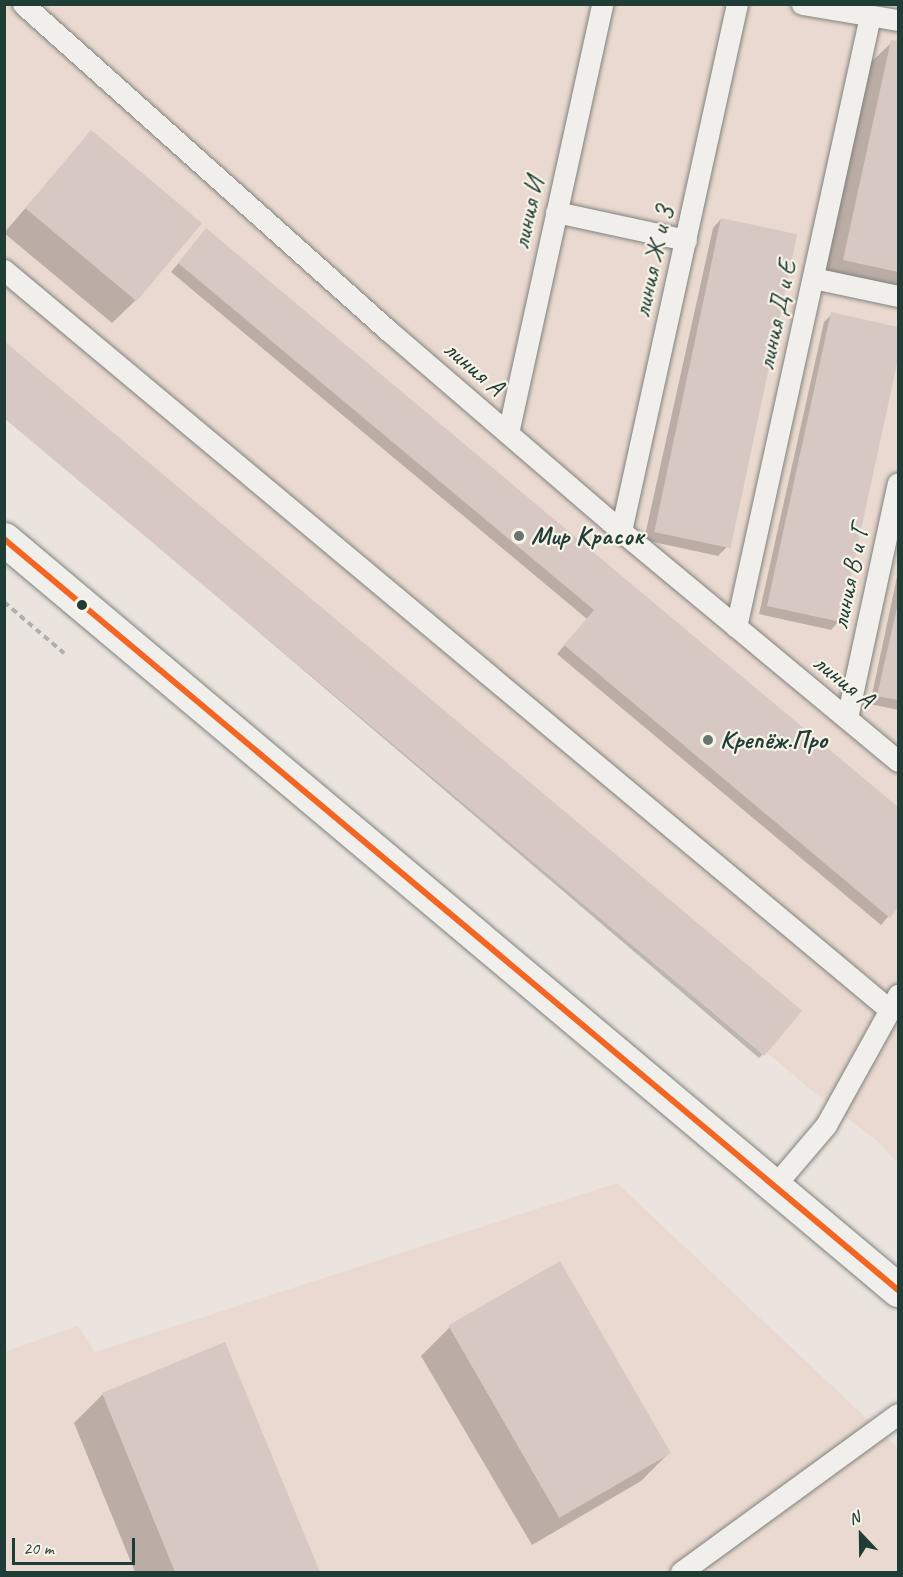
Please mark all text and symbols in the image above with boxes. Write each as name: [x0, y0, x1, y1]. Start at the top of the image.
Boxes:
street label: линия И: [505, 174, 551, 252]
street label: линия Ж и З: [626, 203, 680, 321]
street label: линия Д и Е: [750, 257, 804, 373]
street label: линия А: [438, 334, 510, 402]
place label: Мир Красок: [531, 520, 641, 552]
street label: линия В и Г: [824, 523, 876, 631]
marker: Мир Красок: [512, 529, 526, 543]
unlabelled marker: [76, 599, 88, 611]
street label: линия А: [807, 647, 881, 715]
place label: Крепёж.Про: [720, 724, 827, 756]
marker: Крепёж.Про: [701, 733, 715, 747]
north arrow: [831, 1505, 891, 1565]
text: N: [846, 1507, 863, 1529]
scale bar: [15, 1526, 138, 1564]
text: 20 m: [23, 1537, 54, 1559]

